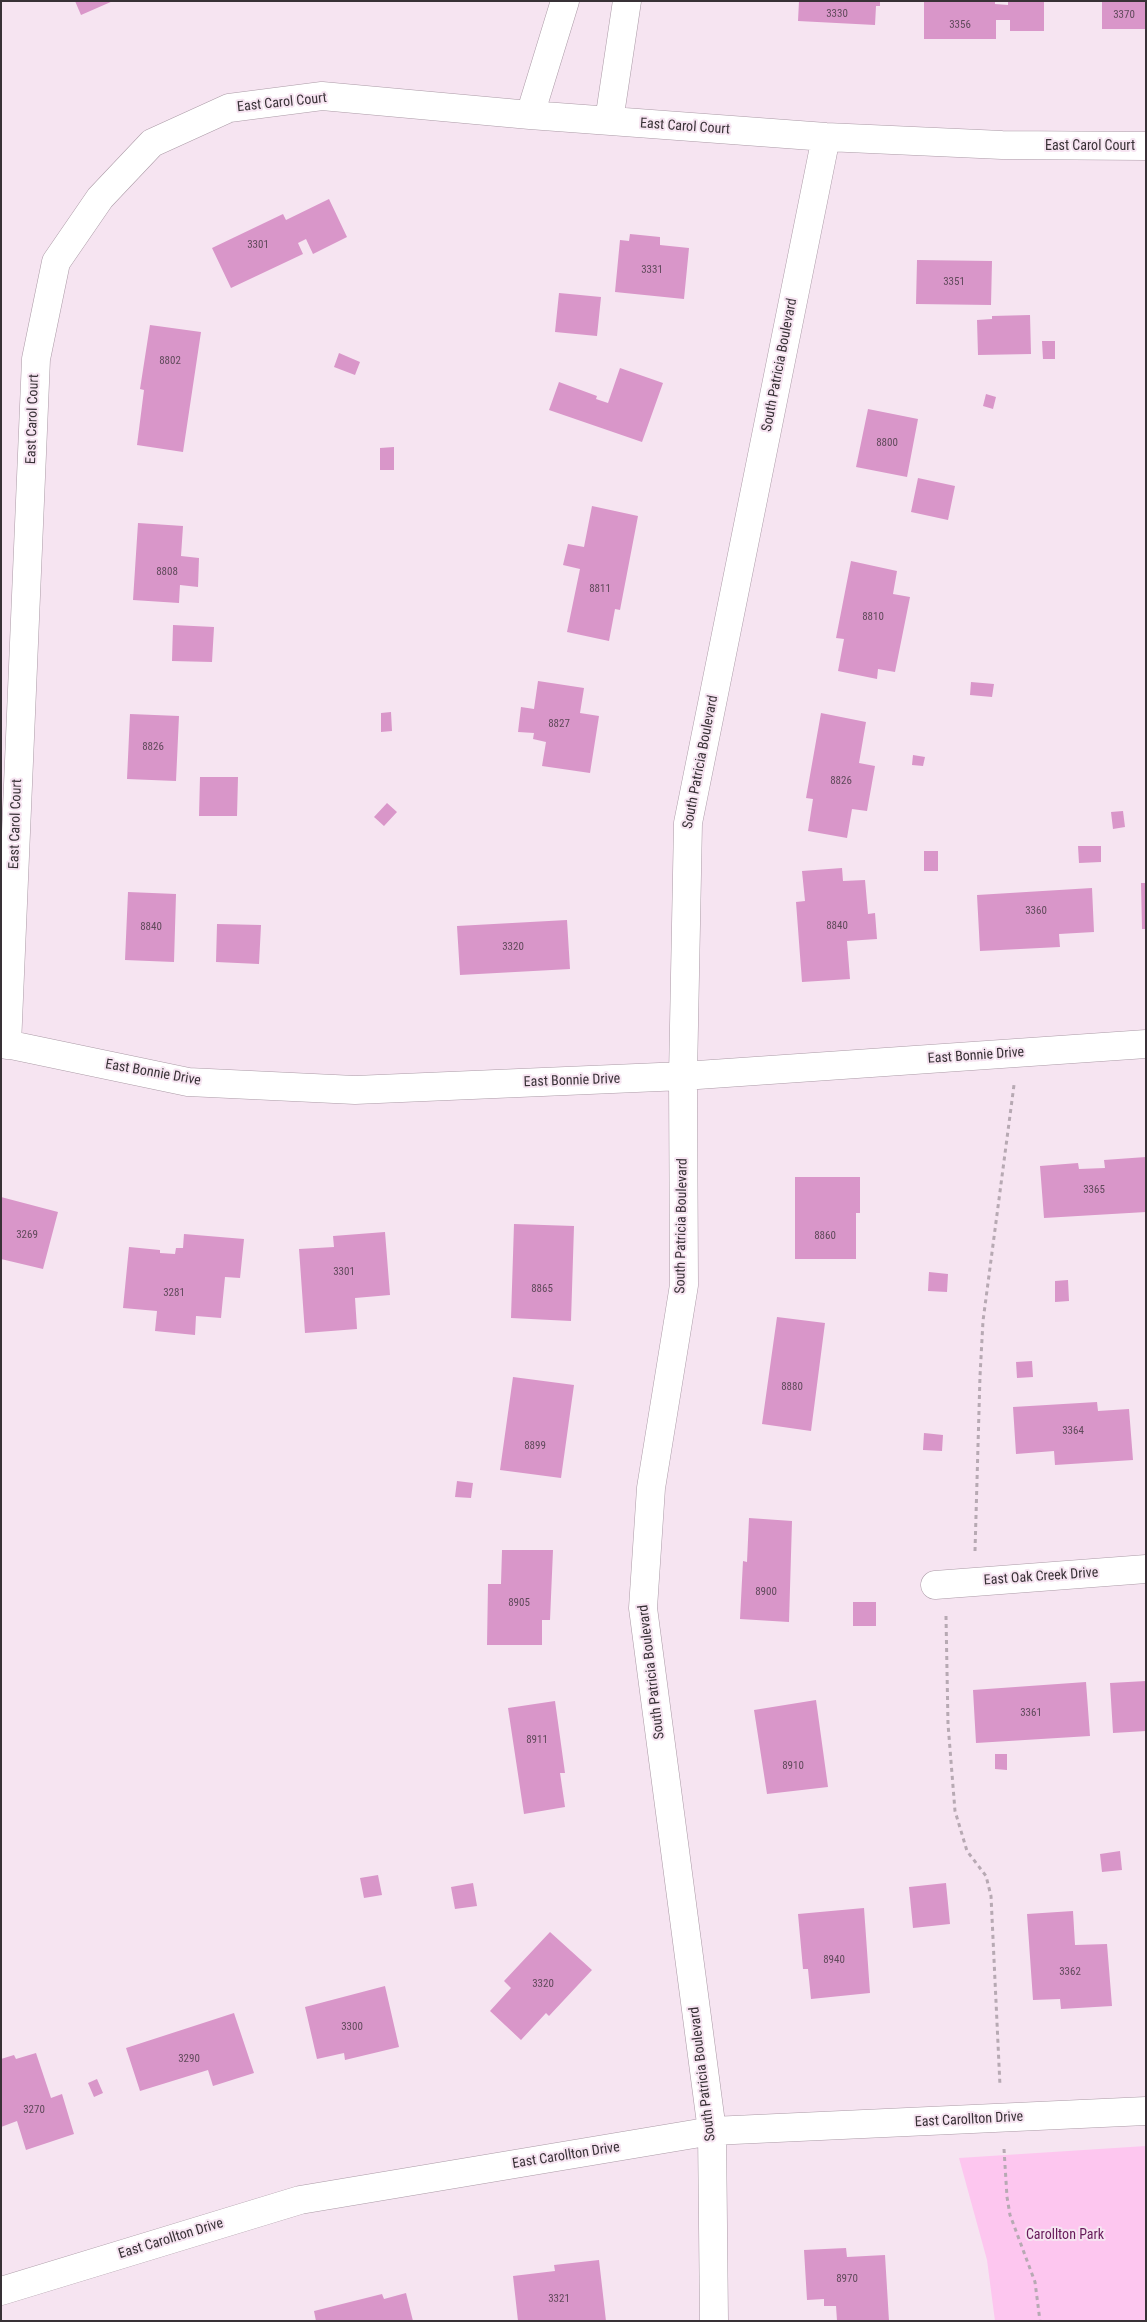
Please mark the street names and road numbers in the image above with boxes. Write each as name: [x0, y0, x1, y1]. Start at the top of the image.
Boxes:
street label: East Carol Court: [236, 90, 328, 116]
street label: East Carol Court: [639, 115, 731, 139]
street label: East Carol Court: [1045, 138, 1135, 154]
street label: South Patricia Boulevard: [759, 297, 801, 433]
street label: East Carol Court: [23, 374, 43, 464]
street label: South Patricia Boulevard: [680, 694, 722, 830]
street label: East Carol Court: [6, 779, 26, 869]
street label: East Bonnie Drive: [927, 1044, 1025, 1068]
street label: East Bonnie Drive: [104, 1056, 202, 1090]
street label: East Bonnie Drive: [523, 1071, 621, 1091]
street label: South Patricia Boulevard: [672, 1158, 692, 1294]
street label: East Oak Creek Drive: [983, 1565, 1099, 1589]
street label: South Patricia Boulevard: [635, 1604, 669, 1740]
street label: South Patricia Boulevard: [686, 2006, 720, 2142]
street label: East Carollton Drive: [914, 2109, 1024, 2131]
street label: East Carollton Drive: [511, 2139, 621, 2173]
street label: East Carollton Drive: [117, 2215, 225, 2263]

